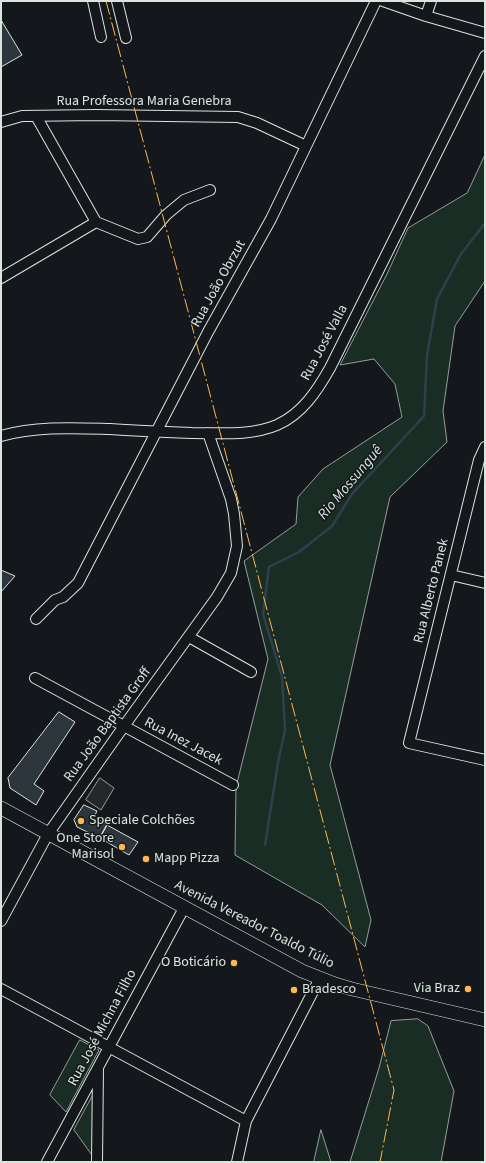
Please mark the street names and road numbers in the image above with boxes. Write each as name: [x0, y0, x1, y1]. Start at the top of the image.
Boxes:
street label: Rua Professora Maria Genebra: [56, 94, 232, 110]
street label: Rua João Obrzut: [188, 238, 250, 330]
street label: Rua José Valla: [298, 302, 352, 384]
street label: Rua Alberto Panek: [411, 537, 453, 645]
street label: Rua João Baptista Groff: [61, 665, 155, 785]
street label: Rua Inez Jacek: [141, 714, 225, 770]
street label: Avenida Vereador Toaldo Túlio: [171, 877, 337, 973]
street label: Rua José Michna Filho: [65, 967, 141, 1089]

